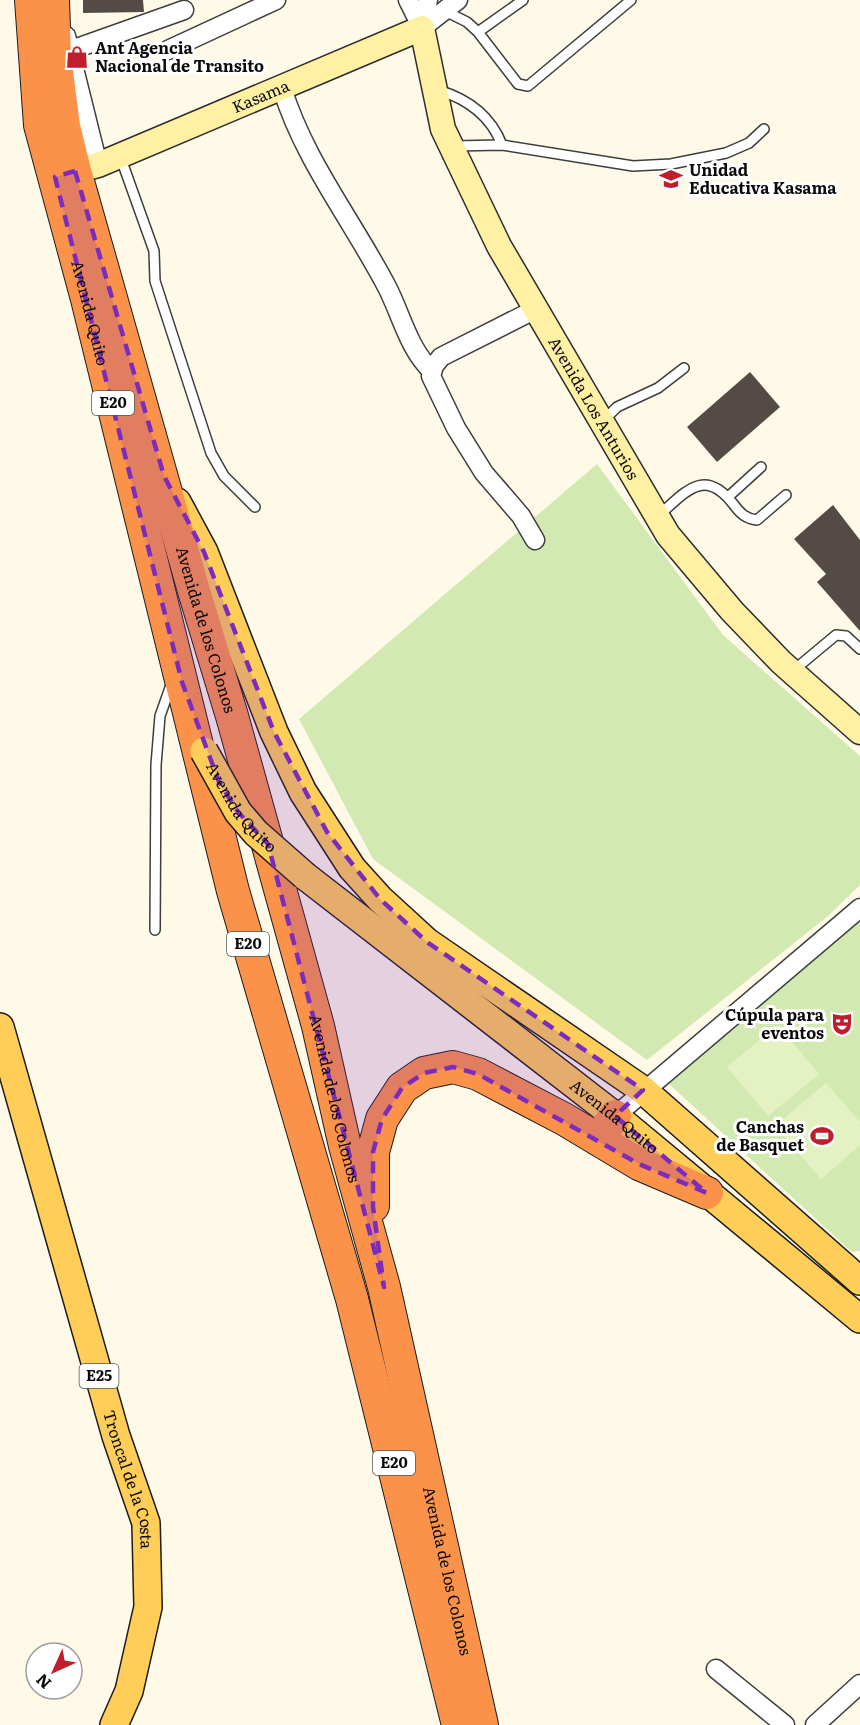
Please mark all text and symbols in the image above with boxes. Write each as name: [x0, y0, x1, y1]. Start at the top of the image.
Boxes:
place label: Ant Agencia Nacional de Transito: [95, 35, 264, 77]
shop icon: Ant Agencia Nacional de Transito: [64, 44, 90, 70]
street label: Kasama: [228, 72, 293, 118]
place label: Unidad Educativa Kasama: [689, 157, 837, 199]
school or university icon: Unidad Educativa Kasama: [658, 166, 684, 192]
street label: Avenida Quito: [66, 257, 116, 368]
street label: Avenida Los Anturios: [543, 332, 646, 484]
road number: E20: [92, 391, 134, 415]
street label: Avenida de los Colonos: [171, 543, 243, 716]
street label: Avenida Quito: [201, 757, 283, 857]
road number: E20: [227, 932, 269, 956]
place label: Cúpula para eventos: [725, 1002, 825, 1044]
street label: Avenida de los Colonos: [304, 1011, 368, 1185]
theatre icon: Cúpula para eventos: [829, 1011, 855, 1037]
street label: Avenida Quito: [565, 1073, 665, 1159]
place label: Canchas de Basquet: [716, 1114, 804, 1156]
sports icon: Canchas de Basquet: [809, 1123, 835, 1149]
road number: E25: [80, 1364, 118, 1388]
street label: Troncal de la Costa: [98, 1407, 160, 1550]
road number: E20: [373, 1451, 415, 1475]
street label: Avenida de los Colonos: [418, 1484, 479, 1658]
north arrow: [24, 1641, 84, 1701]
text: N: [29, 1669, 56, 1696]

